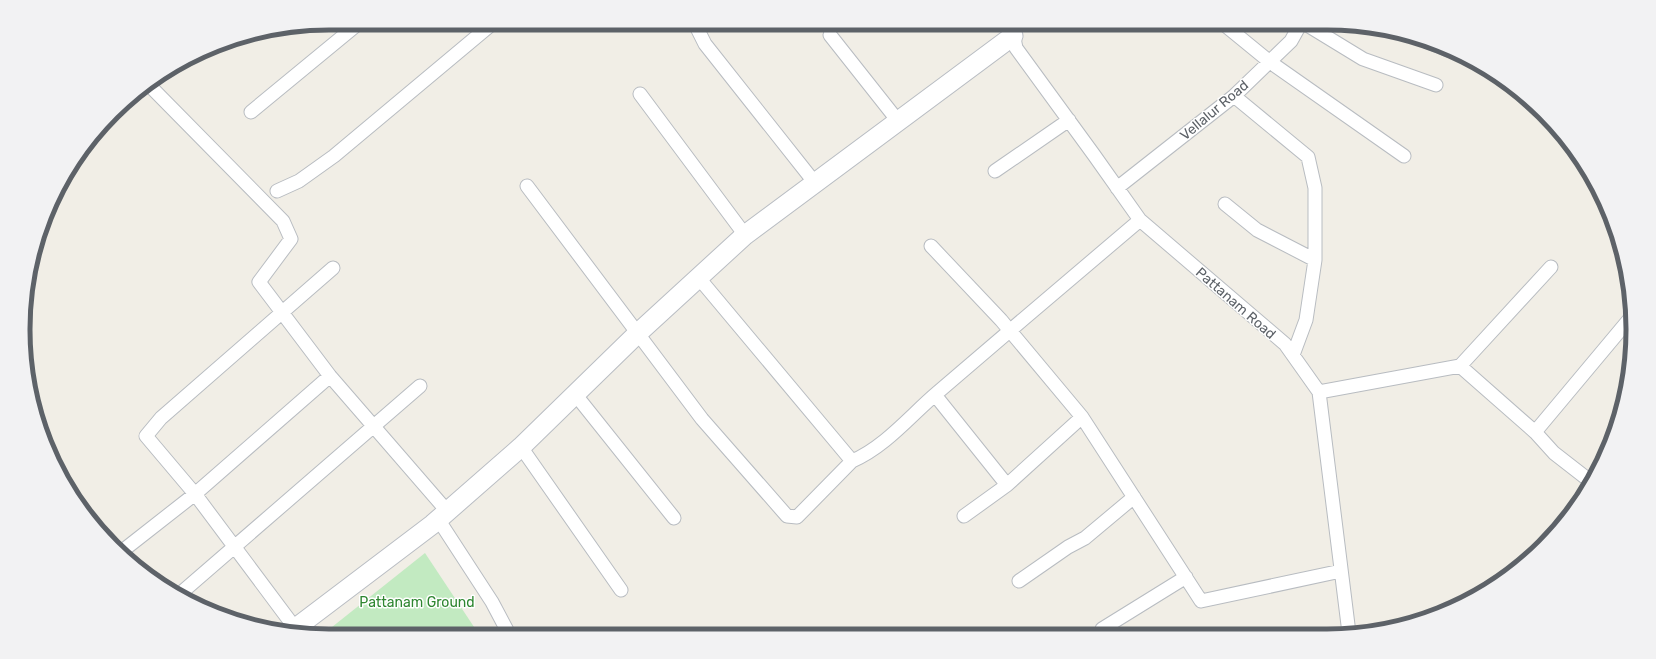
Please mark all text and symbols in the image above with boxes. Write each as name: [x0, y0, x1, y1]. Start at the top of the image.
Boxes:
street label: Vellalur Road: [1177, 77, 1252, 144]
street label: Pattanam Road: [1192, 264, 1279, 343]
park label: Pattanam Ground: [359, 594, 475, 611]

